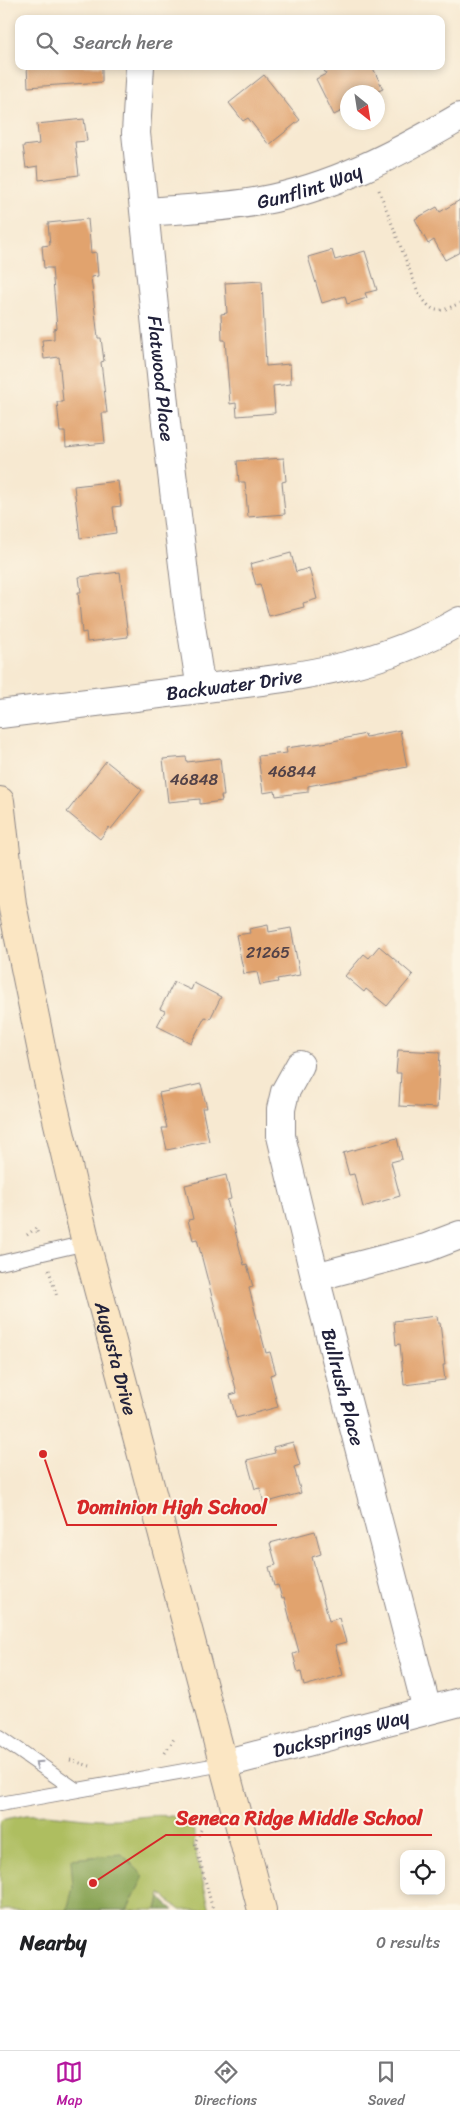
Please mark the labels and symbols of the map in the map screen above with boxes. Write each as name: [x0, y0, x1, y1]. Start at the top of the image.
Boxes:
north arrow: [340, 85, 385, 130]
street label: Gunflint Way: [254, 154, 368, 218]
street label: Flatwood Place: [138, 314, 184, 444]
street label: Backwater Drive: [164, 659, 305, 710]
house number: 46844: [268, 757, 316, 786]
house number: 46848: [170, 765, 219, 794]
house number: 21265: [246, 938, 290, 967]
street label: Augusta Drive: [85, 1297, 147, 1419]
street label: Bullrush Place: [312, 1325, 374, 1450]
callout: Dominion High School: [67, 1490, 277, 1525]
text: Dominion High School: [77, 1490, 268, 1525]
street label: Ducksprings Way: [269, 1700, 413, 1767]
one-way arrow: [34, 1761, 44, 1770]
callout: Seneca Ridge Middle School: [166, 1800, 432, 1835]
text: Seneca Ridge Middle School: [175, 1801, 424, 1836]

